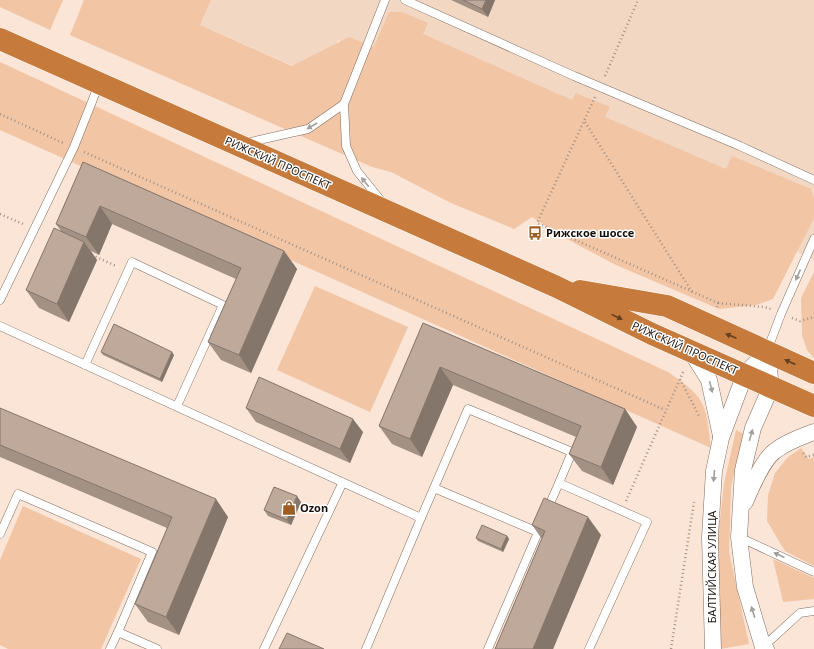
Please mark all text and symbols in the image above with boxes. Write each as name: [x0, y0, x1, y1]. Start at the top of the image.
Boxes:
one-way arrow: [306, 122, 318, 129]
street label: РИЖСКИЙ ПРОСПЕКТ: [223, 132, 334, 193]
one-way arrow: [361, 176, 370, 187]
bus stop icon: Рижское шоссе: [527, 225, 543, 241]
place label: Рижское шоссе: [546, 225, 635, 240]
one-way arrow: [795, 269, 801, 280]
one-way arrow: [611, 314, 622, 320]
street label: РИЖСКИЙ ПРОСПЕКТ: [630, 317, 741, 378]
one-way arrow: [725, 333, 737, 339]
one-way arrow: [785, 359, 796, 365]
one-way arrow: [708, 380, 714, 393]
one-way arrow: [748, 429, 754, 441]
one-way arrow: [711, 470, 717, 482]
shop icon: Ozon: [281, 500, 297, 516]
place label: Ozon: [300, 500, 328, 515]
street label: БАЛТИЙСКАЯ УЛИЦА: [704, 511, 719, 623]
one-way arrow: [772, 552, 784, 558]
one-way arrow: [750, 606, 756, 618]

